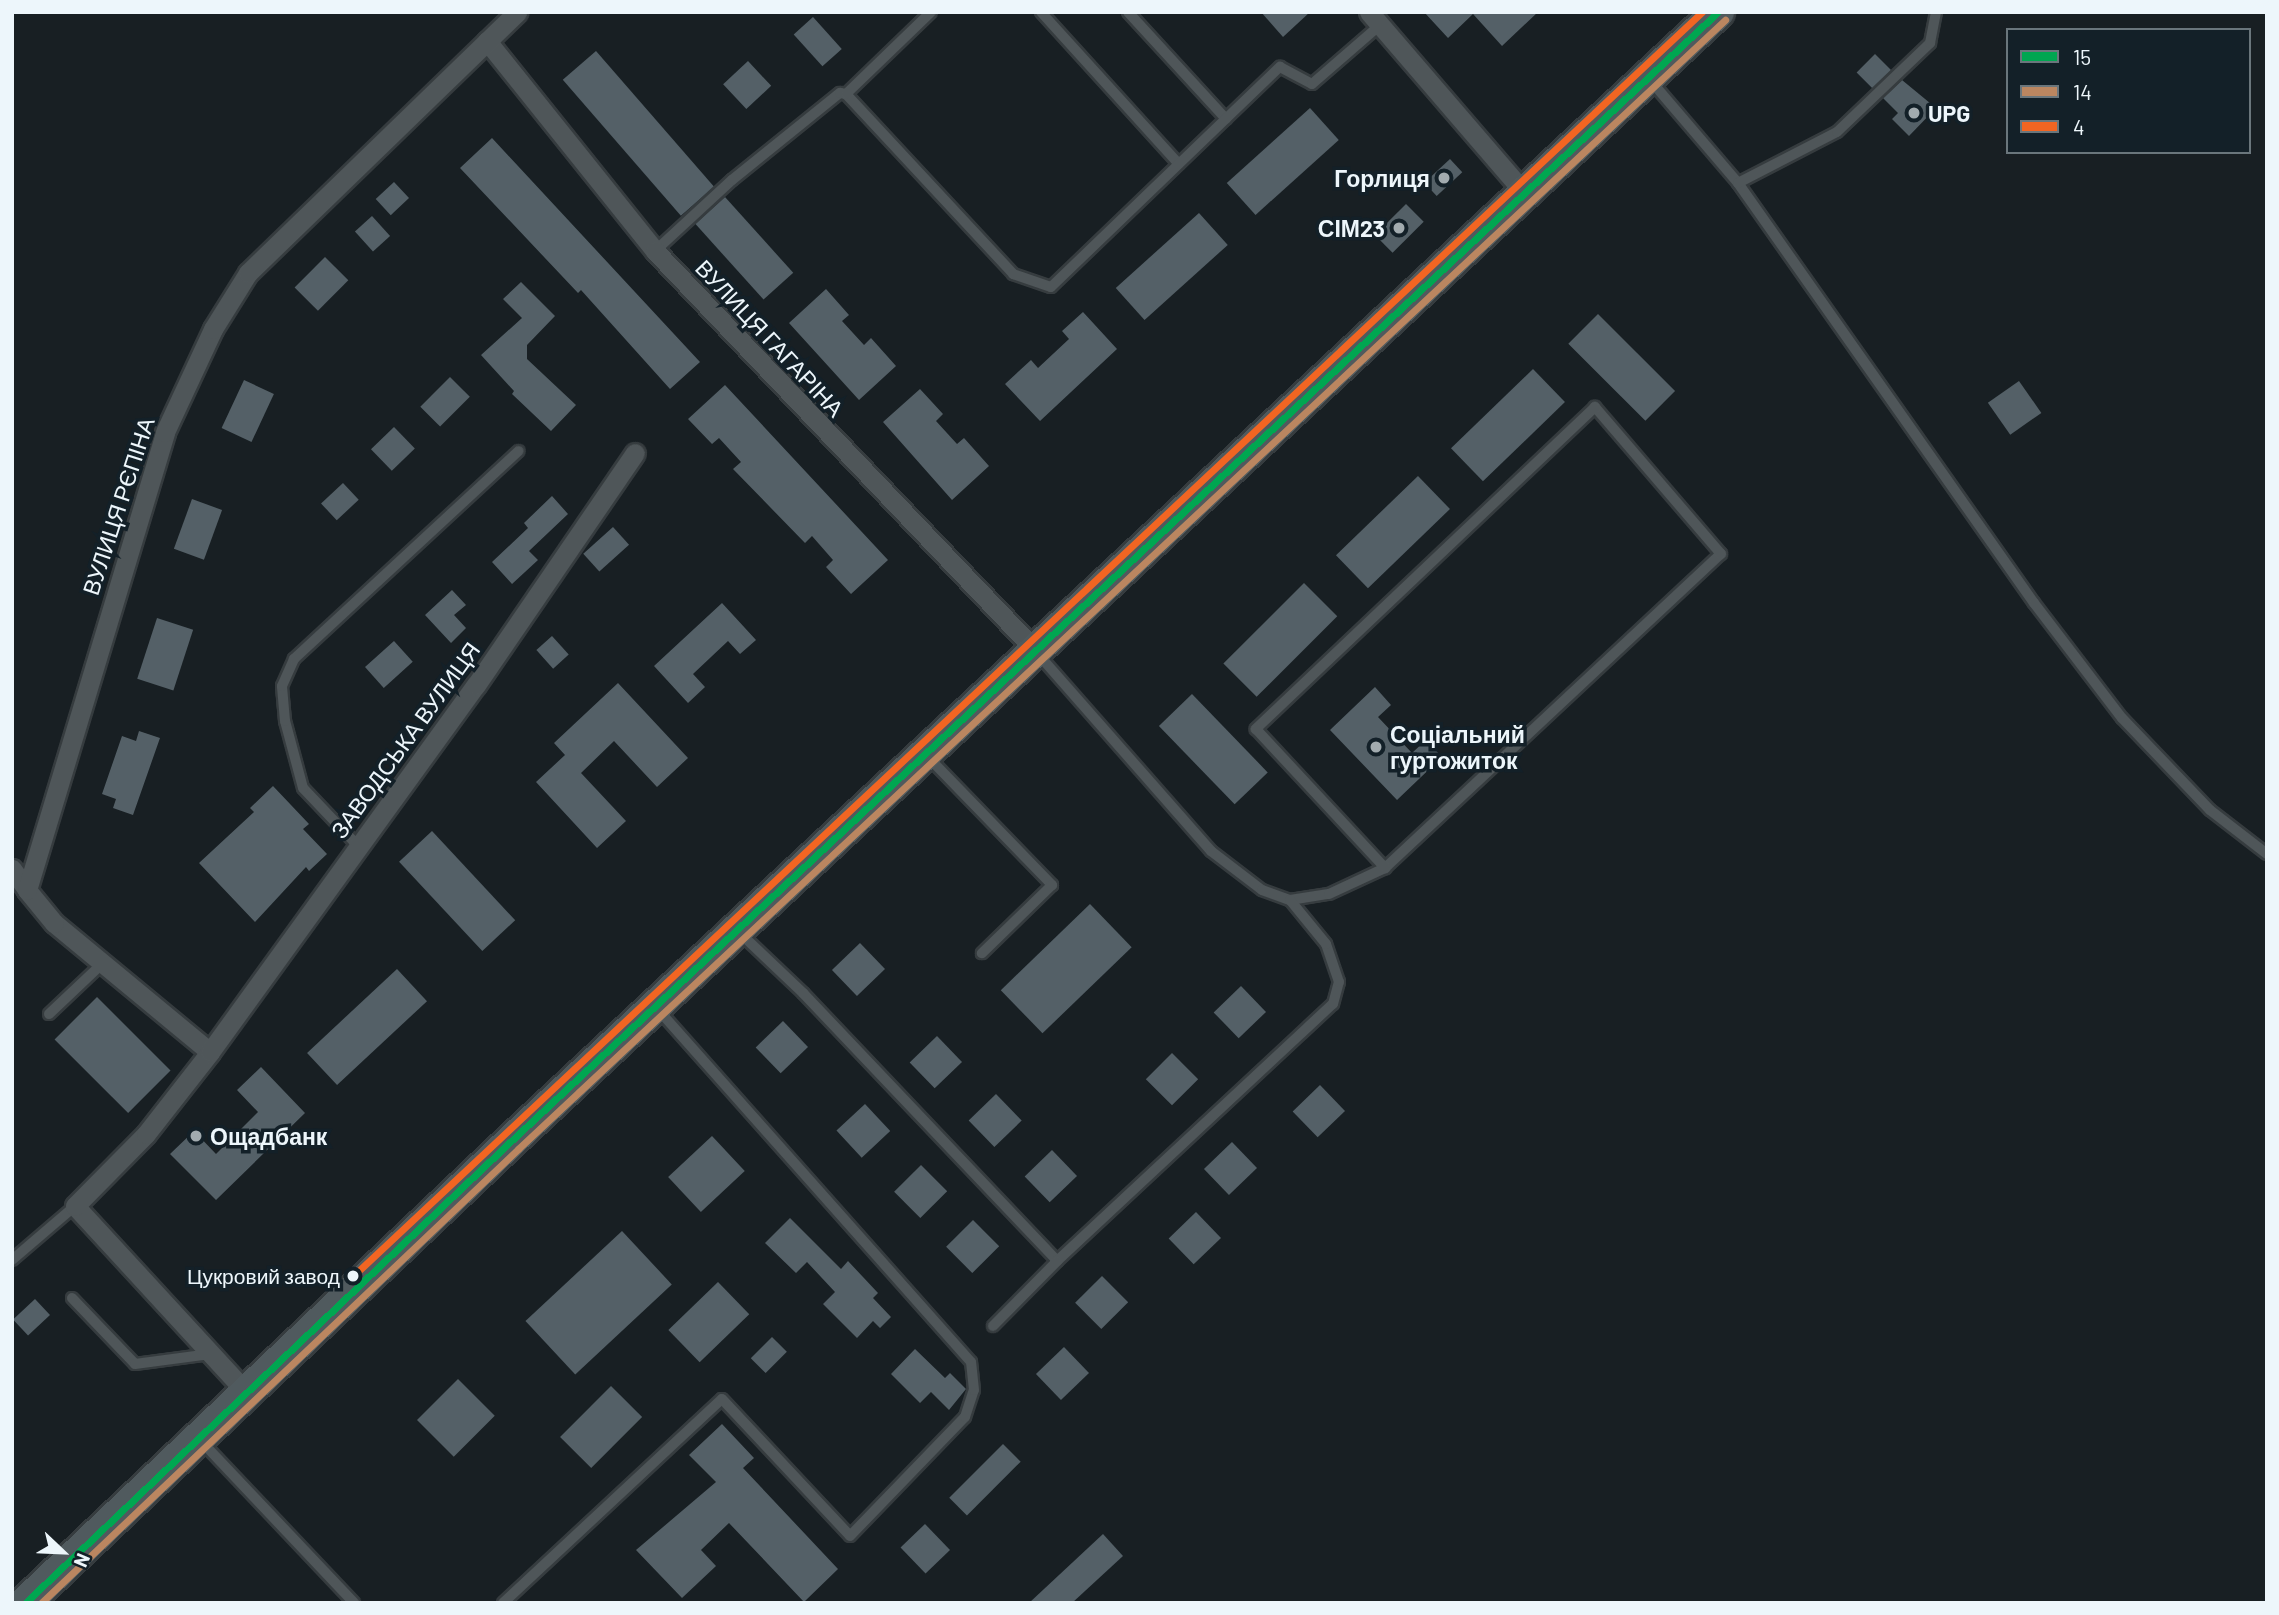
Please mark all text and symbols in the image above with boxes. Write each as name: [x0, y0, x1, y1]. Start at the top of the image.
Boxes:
legend: [2006, 28, 2251, 154]
text: 15: [2073, 44, 2091, 69]
text: 14: [2073, 79, 2092, 104]
place label: UPG: [1928, 99, 1970, 127]
marker: UPG: [1906, 105, 1922, 121]
text: 4: [2073, 114, 2085, 139]
place label: Горлиця: [1334, 164, 1430, 192]
marker: Горлиця: [1436, 170, 1452, 186]
place label: СІМ23: [1318, 214, 1385, 242]
marker: СІМ23: [1391, 220, 1407, 236]
street label: ВУЛИЦЯ ГАГАРІНА: [690, 254, 850, 422]
street label: ВУЛИЦЯ РЄПІНА: [76, 414, 160, 598]
street label: ЗАВОДСЬКА ВУЛИЦЯ: [325, 637, 485, 843]
place label: Соціальний гуртожиток: [1390, 720, 1525, 774]
marker: Соціальний гуртожиток: [1368, 739, 1384, 755]
place label: Ощадбанк: [210, 1122, 327, 1150]
marker: Ощадбанк: [188, 1128, 204, 1144]
place label: Цукровий завод: [187, 1263, 340, 1289]
marker: Цукровий завод: [346, 1269, 360, 1283]
north arrow: [28, 1517, 98, 1587]
text: N: [70, 1550, 96, 1571]

